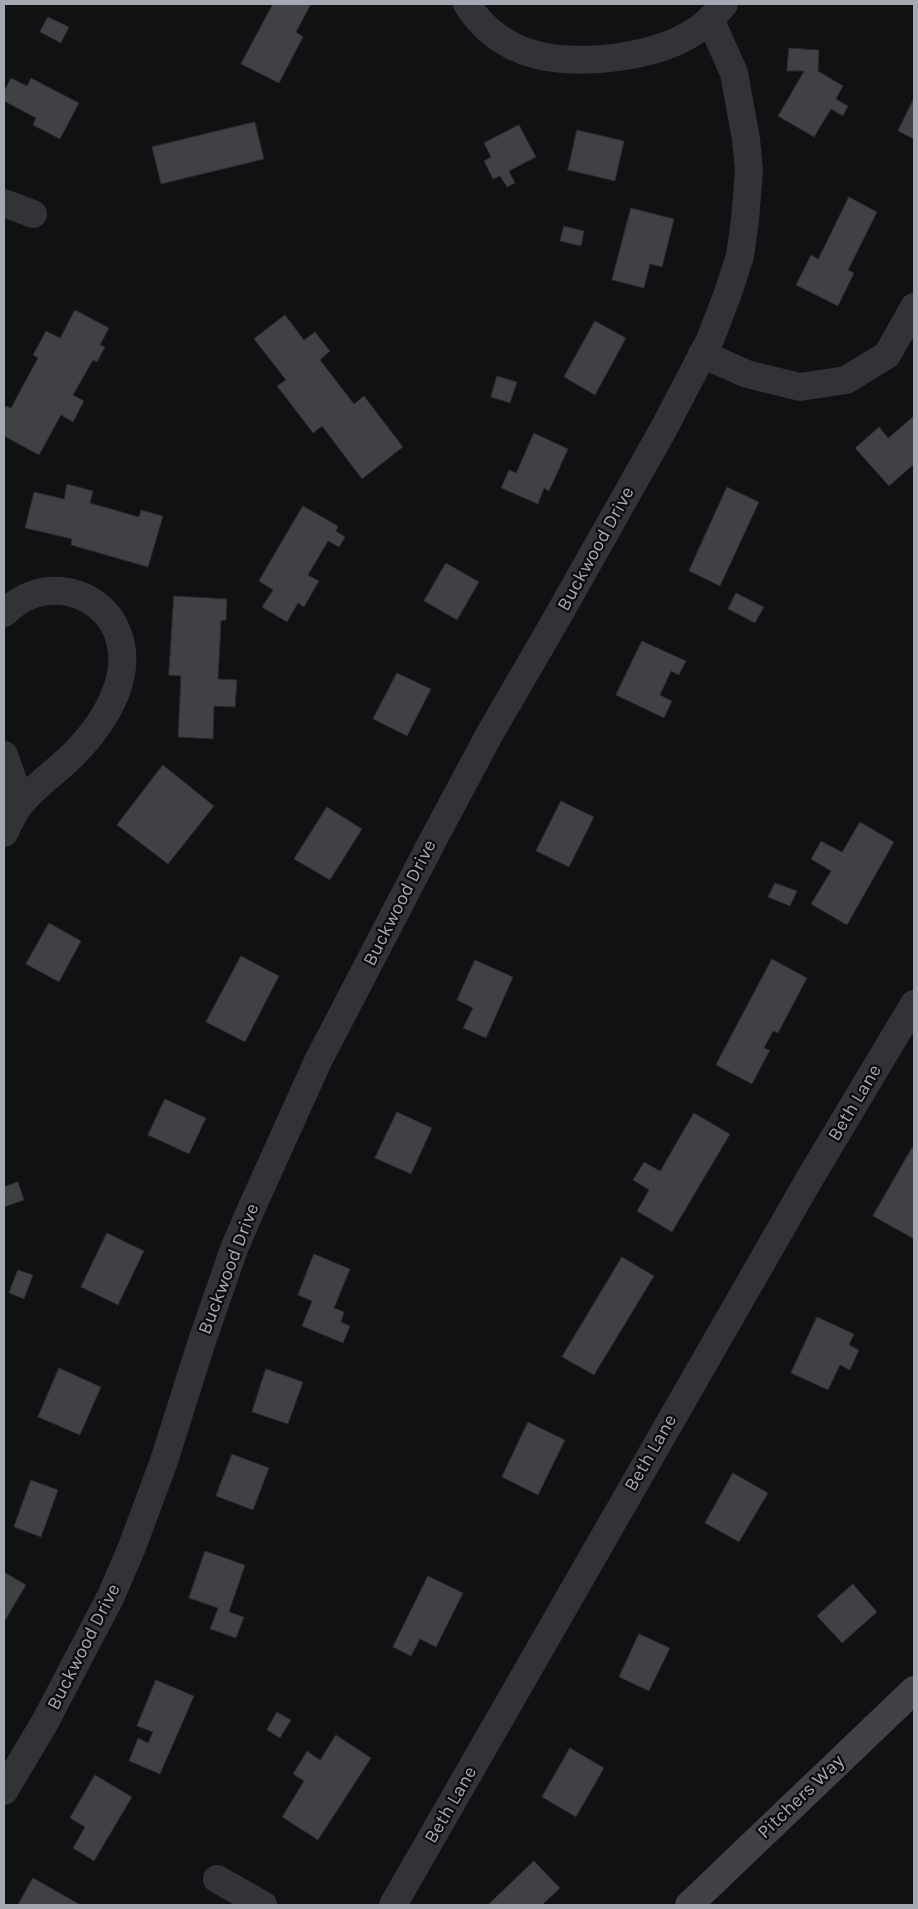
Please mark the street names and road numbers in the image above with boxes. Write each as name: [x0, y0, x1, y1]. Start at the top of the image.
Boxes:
street label: Buckwood Drive: [552, 483, 640, 615]
street label: Buckwood Drive: [358, 836, 442, 970]
street label: Beth Lane: [823, 1061, 887, 1145]
street label: Buckwood Drive: [194, 1200, 264, 1338]
street label: Beth Lane: [620, 1410, 682, 1496]
street label: Buckwood Drive: [42, 1580, 126, 1714]
street label: Pitchers Way: [753, 1750, 849, 1844]
street label: Beth Lane: [420, 1762, 482, 1848]

